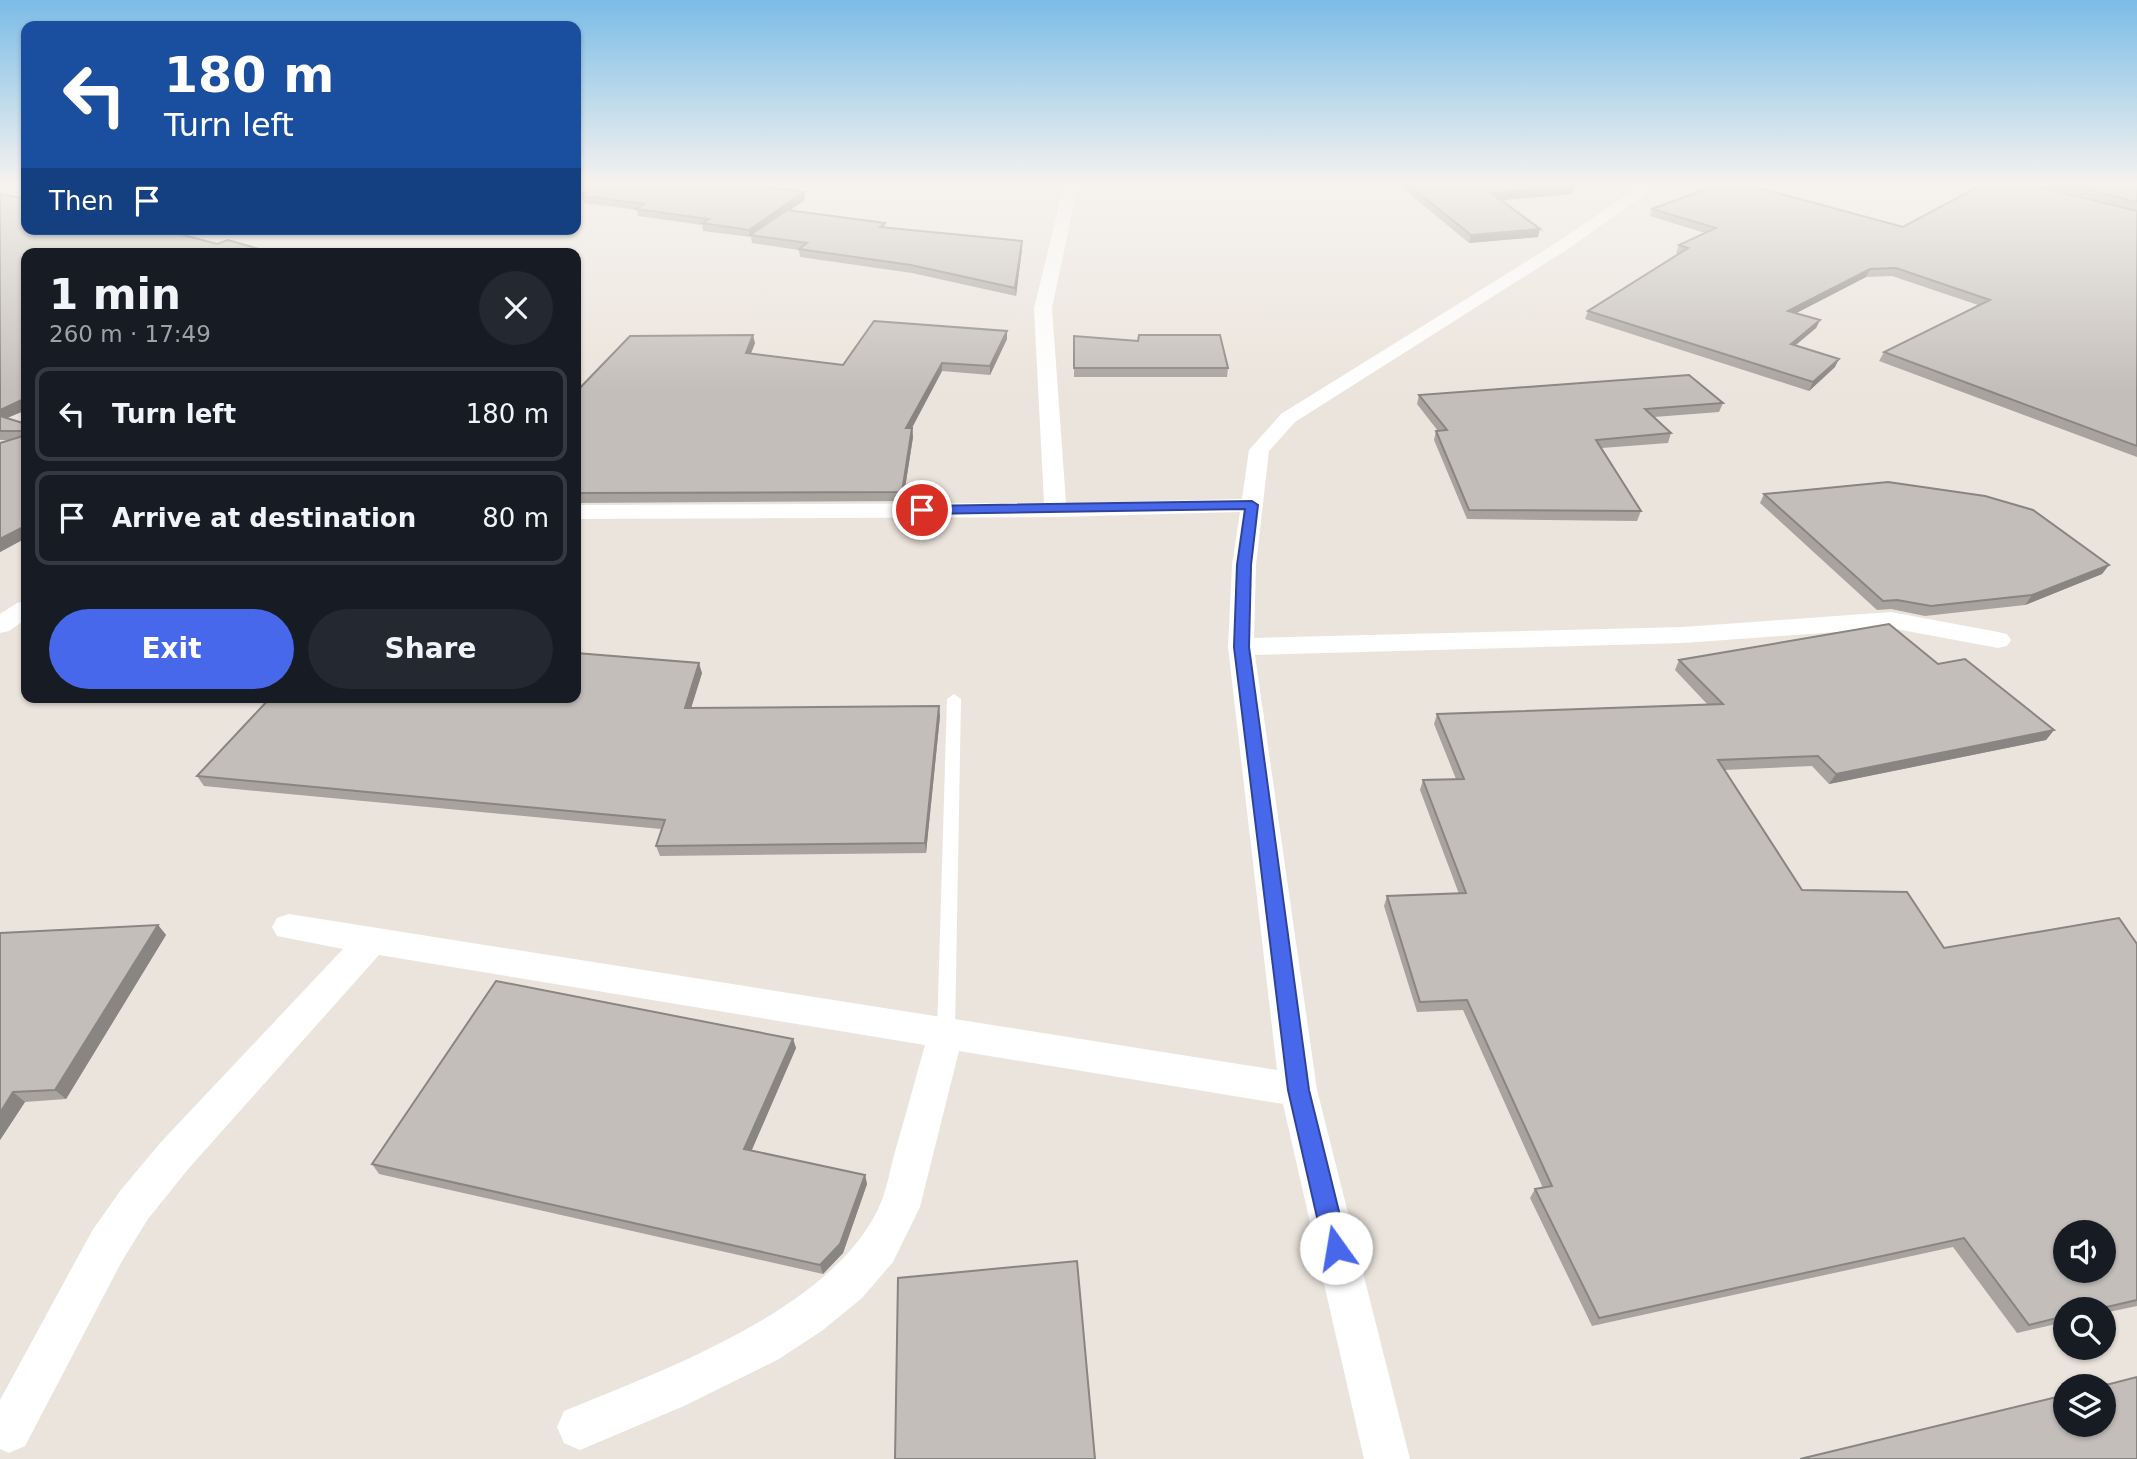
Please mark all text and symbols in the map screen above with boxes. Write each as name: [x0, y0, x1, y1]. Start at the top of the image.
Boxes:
text: 180 m: [164, 47, 334, 104]
icon: left: [49, 49, 140, 140]
text: Turn left: [164, 106, 294, 144]
icon: arrive: [128, 182, 166, 220]
text: Then: [49, 186, 114, 216]
text: 1 min: [49, 270, 181, 319]
button: close: [479, 271, 553, 345]
text: 260 m · 17:49: [49, 321, 211, 347]
icon: left: [53, 395, 91, 433]
text: Turn left: [112, 399, 236, 429]
text: 180 m: [466, 399, 549, 429]
pin: [892, 480, 952, 540]
icon: arrive: [903, 491, 941, 529]
icon: arrive: [53, 499, 91, 537]
text: Arrive at destination: [112, 503, 416, 533]
text: 80 m: [482, 503, 549, 533]
button: Exit: [49, 609, 294, 689]
button: Share: [308, 609, 553, 689]
position arrow: [1299, 1211, 1373, 1285]
map controls: [2053, 1220, 2116, 1437]
button: sound: [2053, 1220, 2116, 1283]
button: search: [2053, 1297, 2116, 1360]
button: layers: [2053, 1374, 2116, 1437]

